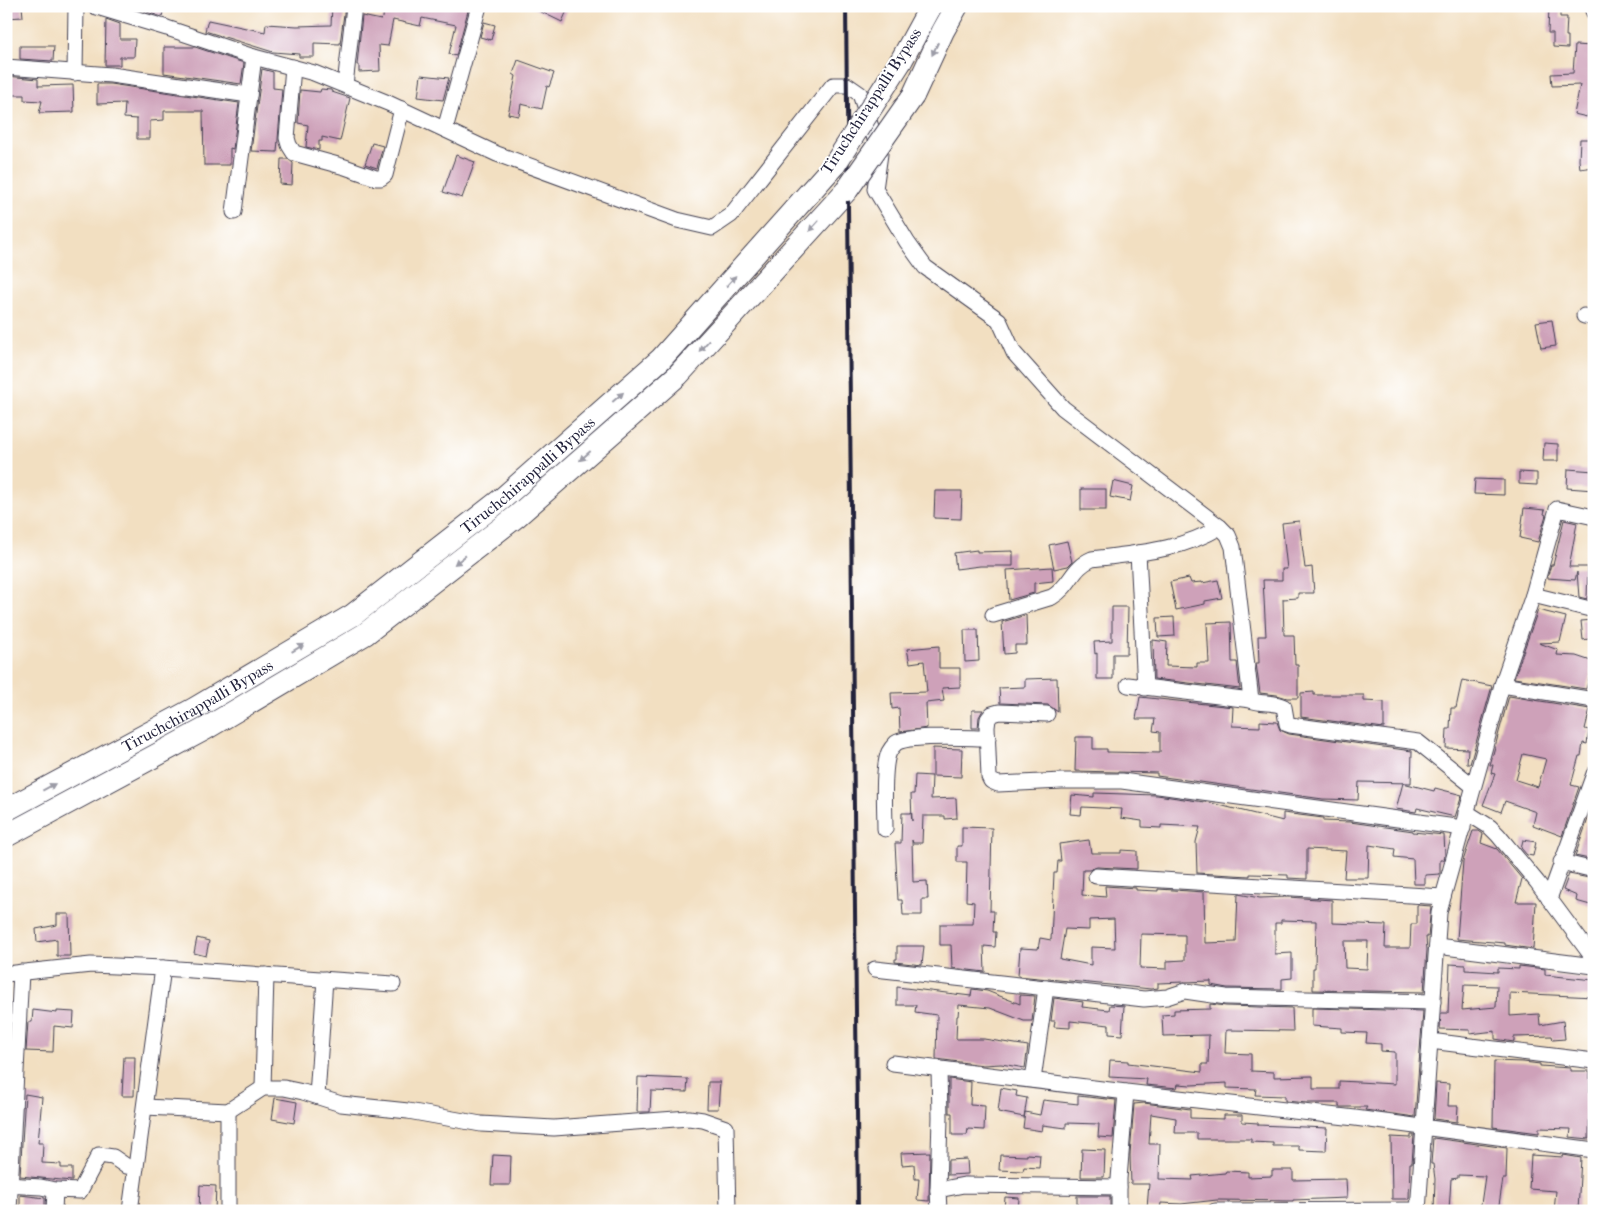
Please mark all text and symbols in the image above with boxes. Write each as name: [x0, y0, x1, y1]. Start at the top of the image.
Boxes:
street label: Tiruchchirappalli Bypass: [817, 24, 925, 178]
one-way arrow: [930, 42, 938, 56]
one-way arrow: [808, 220, 820, 232]
one-way arrow: [725, 275, 737, 287]
one-way arrow: [698, 340, 710, 352]
one-way arrow: [612, 391, 624, 403]
street label: Tiruchchirappalli Bypass: [457, 412, 599, 537]
one-way arrow: [579, 451, 592, 462]
one-way arrow: [454, 555, 467, 566]
one-way arrow: [291, 643, 304, 652]
street label: Tiruchchirappalli Bypass: [118, 655, 276, 756]
one-way arrow: [42, 783, 56, 791]

